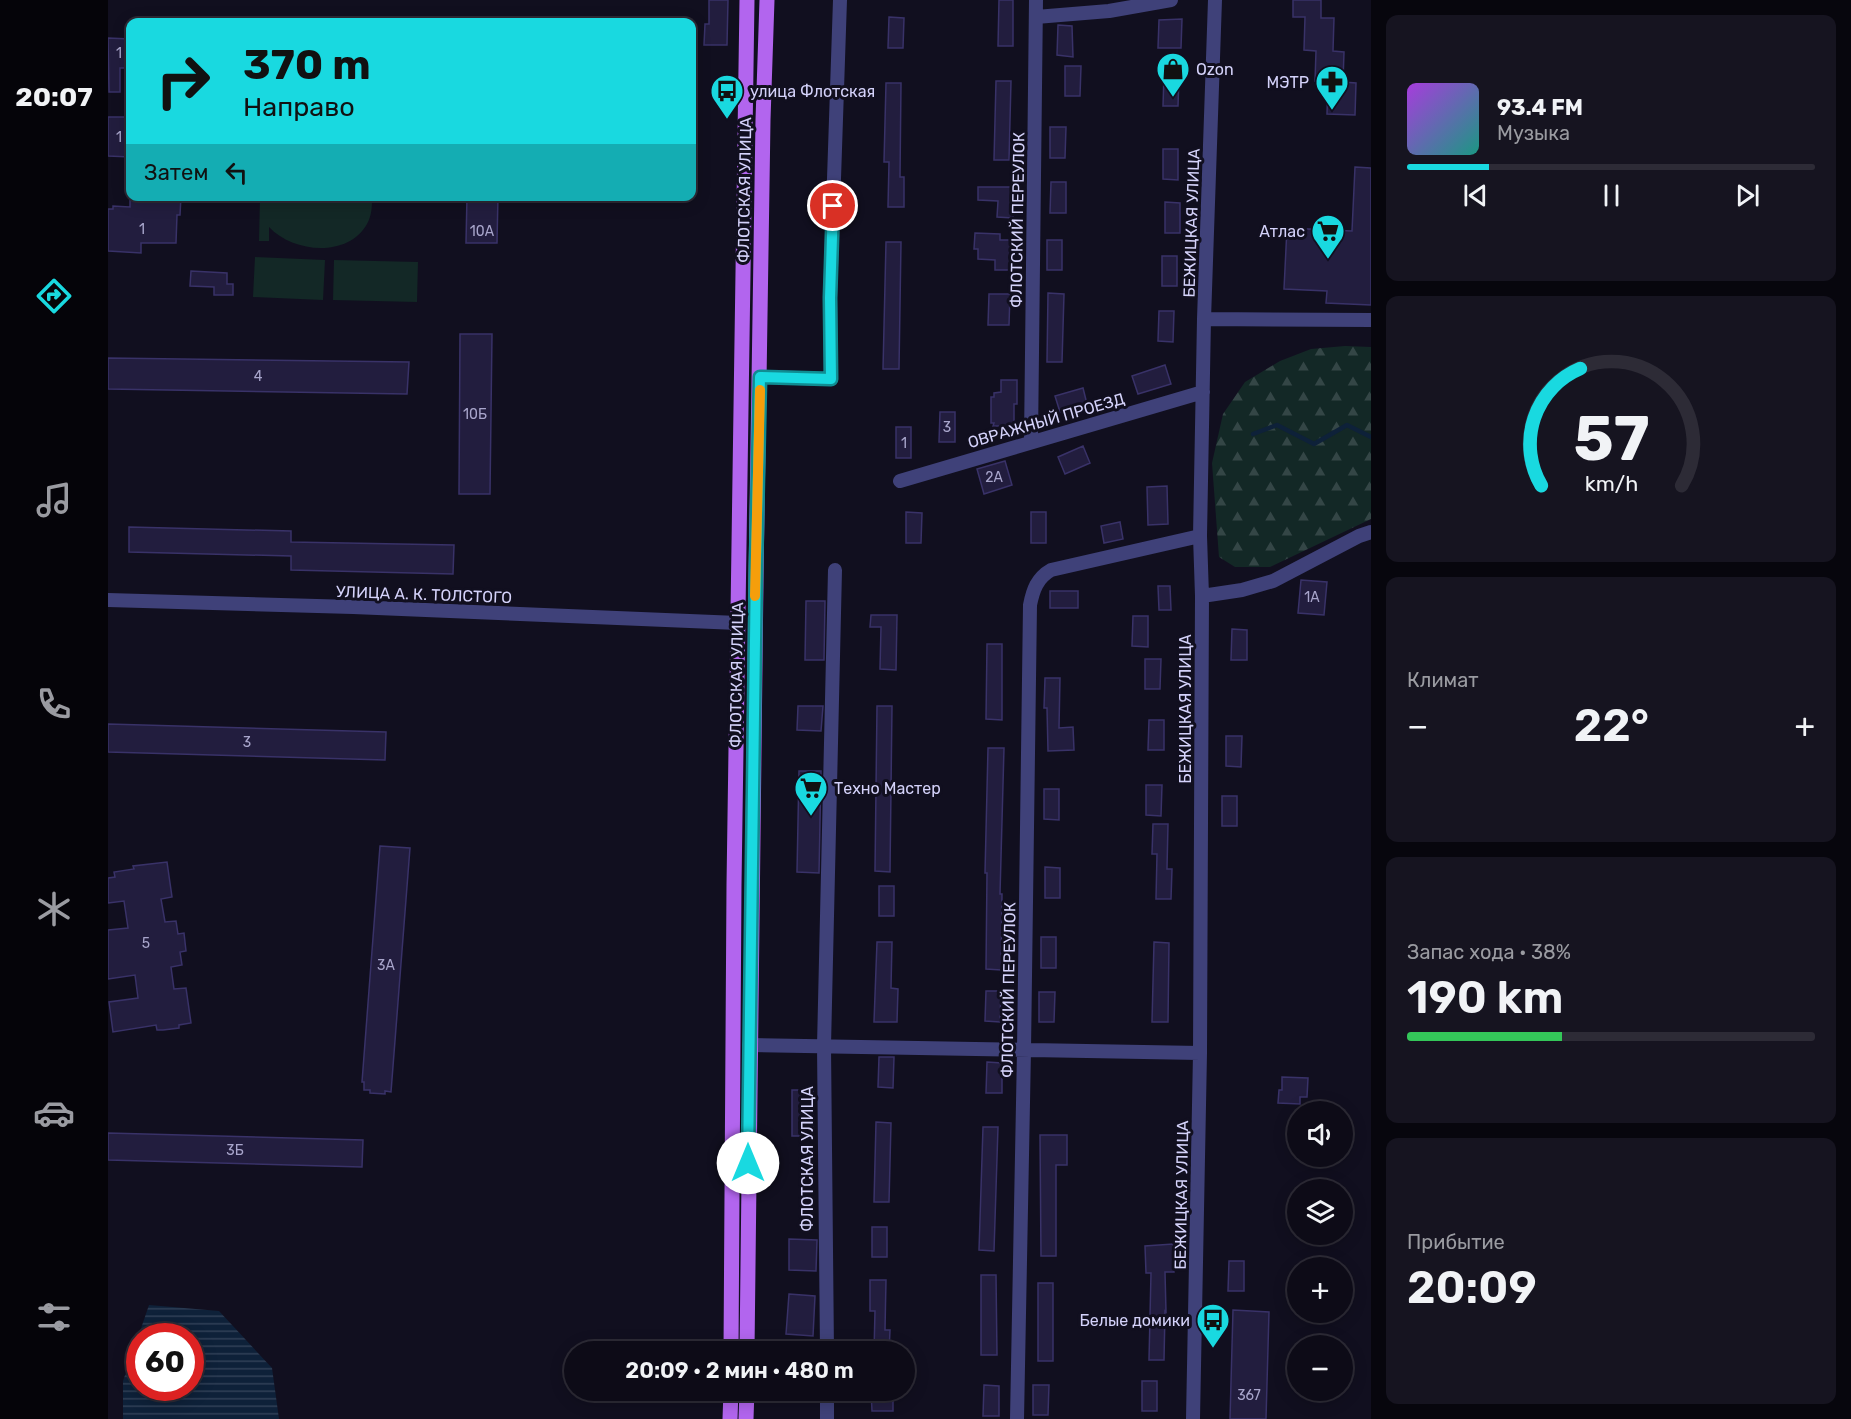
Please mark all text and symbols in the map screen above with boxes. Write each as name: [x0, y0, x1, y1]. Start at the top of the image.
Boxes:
text: 370 m: [243, 40, 371, 90]
icon: right: [144, 42, 222, 120]
house number: 1: [116, 45, 122, 62]
shop icon: Ozon: [1155, 51, 1191, 98]
place label: Ozon: [1196, 60, 1234, 79]
pharmacy icon: МЭТР: [1314, 64, 1350, 111]
bus stop icon: улица Флотская: [709, 73, 745, 120]
place label: МЭТР: [1267, 73, 1309, 92]
text: 20:07: [15, 81, 93, 113]
place label: улица Флотская: [750, 82, 875, 101]
text: Направо: [243, 91, 355, 123]
text: 93.4 FM: [1497, 94, 1583, 121]
street label: ФЛОТСКАЯ УЛИЦА: [734, 117, 755, 263]
text: Музыка: [1497, 121, 1570, 145]
house number: 1: [116, 129, 122, 146]
street label: ФЛОТСКИЙ ПЕРЕУЛОК: [1006, 132, 1029, 308]
street label: БЕЖИЦКАЯ УЛИЦА: [1179, 148, 1204, 298]
icon: left: [220, 156, 253, 189]
text: Затем: [144, 159, 208, 186]
icon: previous: [1459, 179, 1492, 212]
icon: pause: [1595, 179, 1628, 212]
icon: next: [1731, 179, 1764, 212]
pin: [807, 180, 858, 231]
icon: arrive: [816, 189, 849, 222]
supermarket icon: Атлас: [1310, 213, 1346, 260]
house number: 1: [139, 221, 145, 238]
place label: Атлас: [1259, 222, 1305, 241]
house number: 10А: [470, 223, 495, 240]
icon: directions: [33, 275, 75, 317]
house number: 4: [254, 368, 263, 385]
street label: ОВРАЖНЫЙ ПРОЕЗД: [966, 389, 1127, 452]
text: 57: [1573, 402, 1649, 476]
house number: 10Б: [463, 406, 487, 423]
house number: 3: [943, 419, 951, 436]
house number: 1: [901, 435, 907, 452]
house number: 2А: [985, 469, 1003, 486]
text: km/h: [1584, 471, 1638, 496]
icon: music: [33, 479, 75, 521]
street label: УЛИЦА А. К. ТОЛСТОГО: [336, 582, 512, 607]
house number: 1А: [1304, 589, 1320, 606]
street label: ФЛОТСКАЯ УЛИЦА: [726, 602, 747, 748]
street label: БЕЖИЦКАЯ УЛИЦА: [1176, 634, 1195, 784]
text: Климат: [1407, 668, 1479, 692]
icon: phone: [33, 683, 75, 725]
text: 22°: [1574, 699, 1649, 752]
text: −: [1407, 706, 1428, 745]
text: +: [1794, 706, 1815, 745]
house number: 3: [243, 734, 251, 751]
supermarket icon: Техно Мастер: [793, 770, 829, 817]
place label: Техно Мастер: [834, 779, 941, 798]
icon: climate: [33, 888, 75, 930]
street label: ФЛОТСКИЙ ПЕРЕУЛОК: [997, 902, 1020, 1078]
house number: 5: [142, 935, 150, 952]
text: Запас хода · 38%: [1407, 940, 1571, 964]
house number: 3А: [377, 957, 396, 974]
text: 190 km: [1407, 971, 1563, 1024]
street label: ФЛОТСКАЯ УЛИЦА: [798, 1086, 817, 1232]
icon: car: [33, 1092, 75, 1134]
map controls: [1287, 1101, 1353, 1401]
button: sound: [1287, 1101, 1353, 1167]
street label: БЕЖИЦКАЯ УЛИЦА: [1171, 1120, 1192, 1270]
position arrow: [716, 1131, 780, 1195]
house number: 3Б: [226, 1142, 244, 1159]
button: layers: [1287, 1179, 1353, 1245]
text: Прибытие: [1407, 1230, 1505, 1254]
button: +: [1287, 1257, 1353, 1323]
text: 20:09: [1407, 1261, 1537, 1314]
icon: filters: [33, 1296, 75, 1338]
bus stop icon: Белые домики: [1195, 1302, 1231, 1349]
place label: Белые домики: [1080, 1311, 1190, 1330]
speed limit sign: 60: [126, 1323, 204, 1401]
button: −: [1287, 1335, 1353, 1401]
text: 20:09 · 2 мин · 480 m: [625, 1357, 854, 1384]
house number: 367: [1237, 1387, 1261, 1404]

